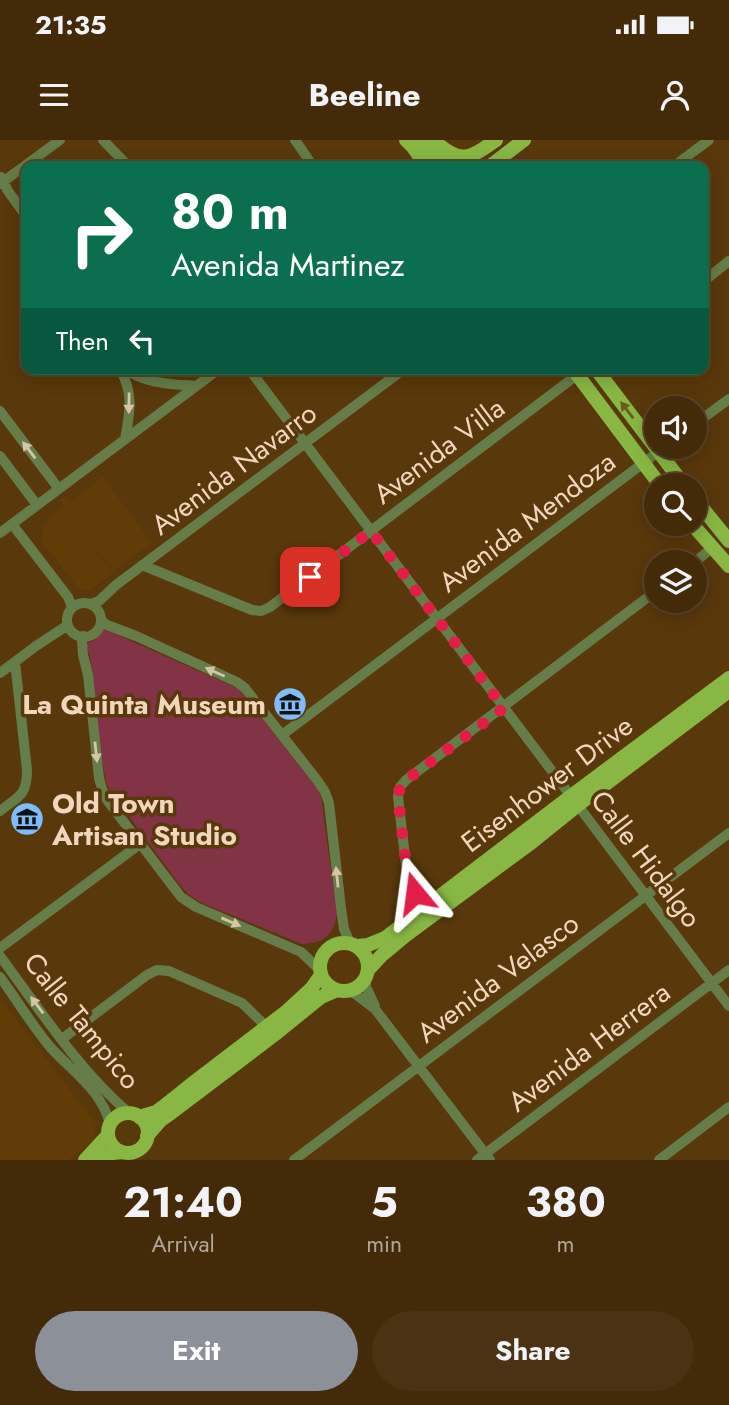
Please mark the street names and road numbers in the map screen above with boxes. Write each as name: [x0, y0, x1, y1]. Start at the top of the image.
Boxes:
street label: Avenida Villa: [365, 388, 513, 514]
street label: Avenida Navarro: [143, 393, 325, 545]
street label: Avenida Mendoza: [430, 442, 624, 602]
street label: Eisenhower Drive: [452, 706, 642, 862]
street label: Calle Hidalgo: [581, 782, 711, 936]
street label: Avenida Velasco: [408, 903, 588, 1053]
street label: Calle Tampico: [14, 944, 150, 1098]
street label: Avenida Herrera: [499, 972, 679, 1122]

